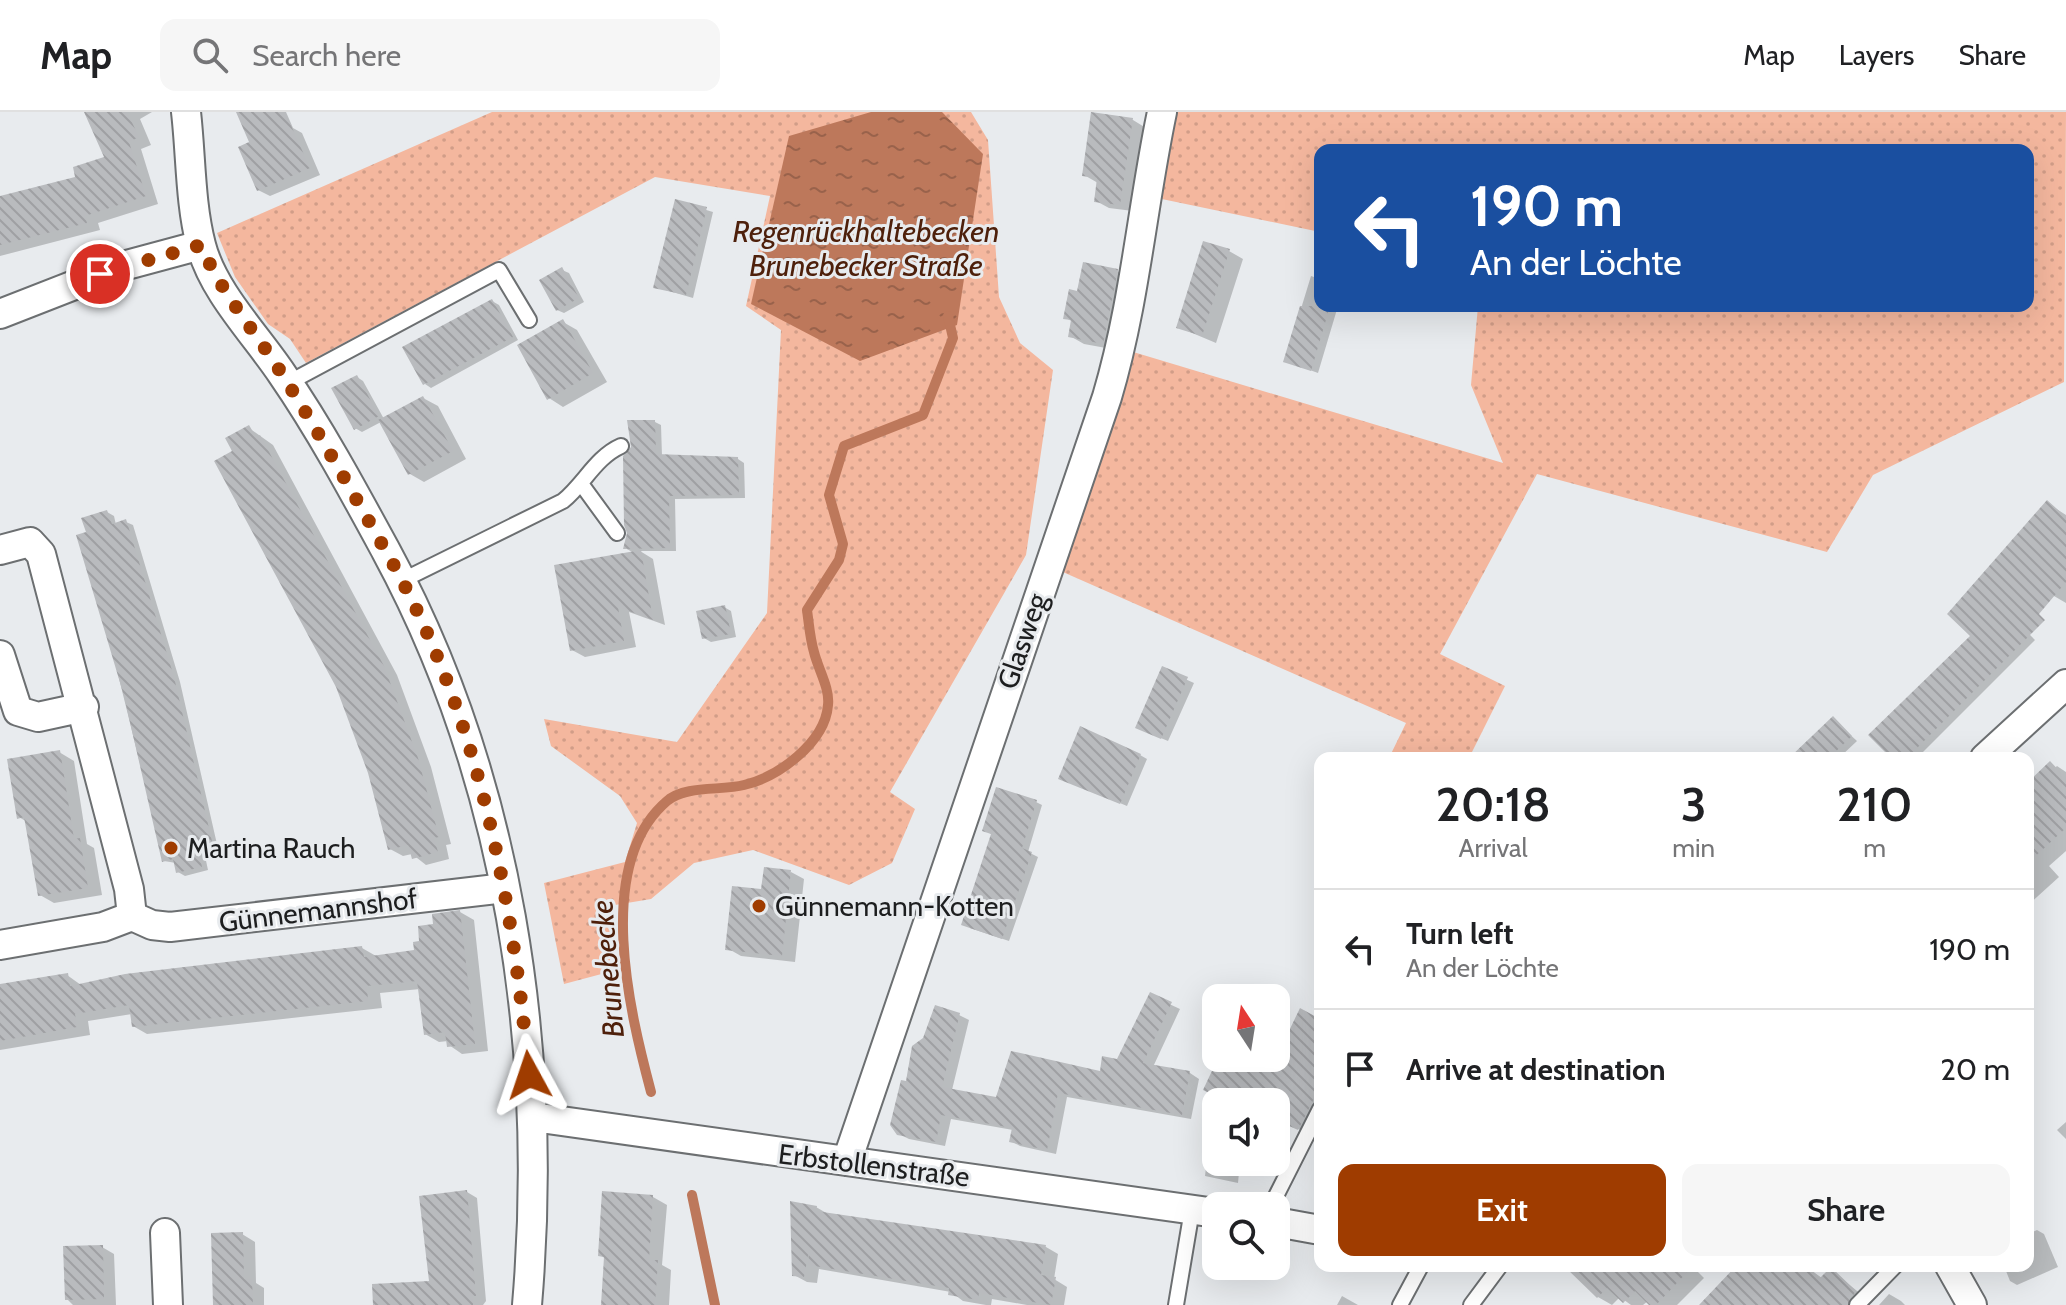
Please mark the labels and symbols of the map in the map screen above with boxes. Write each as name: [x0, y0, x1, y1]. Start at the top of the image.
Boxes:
water label: Regenrückhaltebecken Brunebecker Straße: [733, 213, 999, 284]
pin: [66, 240, 134, 308]
street label: Glasweg: [990, 588, 1054, 693]
place label: Martina Rauch: [187, 831, 355, 865]
marker: Martina Rauch: [162, 839, 180, 857]
street label: Günnemannshof: [217, 881, 419, 939]
place label: Günnemann-Kotten: [775, 889, 1014, 923]
marker: Günnemann-Kotten: [750, 897, 768, 915]
water label: Brunebecke: [583, 898, 632, 1039]
north arrow: [1202, 984, 1290, 1072]
position arrow: [487, 1033, 571, 1117]
street label: Erbstollenstraße: [776, 1136, 972, 1194]

